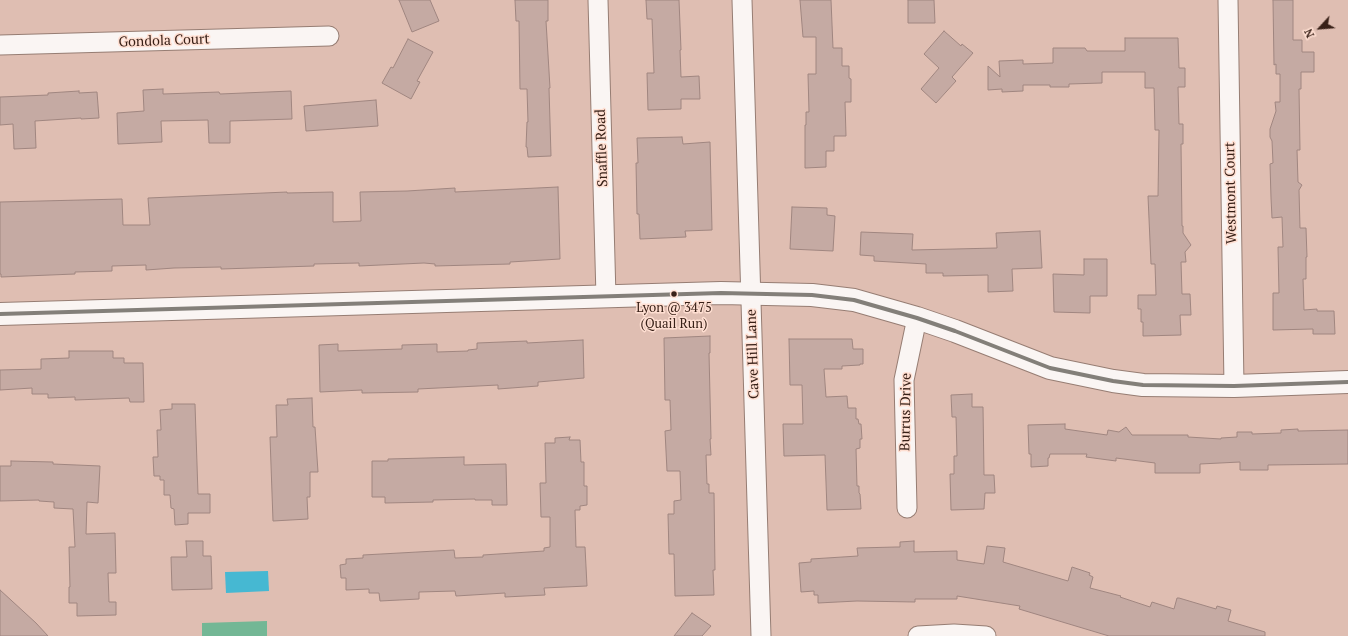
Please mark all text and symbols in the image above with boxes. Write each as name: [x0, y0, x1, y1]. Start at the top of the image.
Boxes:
north arrow: [1300, 8, 1340, 48]
text: N: [1301, 26, 1317, 40]
street label: Gondola Court: [118, 31, 210, 51]
street label: Snaffle Road: [592, 109, 612, 187]
street label: Westmont Court: [1222, 142, 1240, 244]
marker: Lyon @ 3475 (Quail Run): [669, 289, 679, 299]
place label: Lyon @ 3475 (Quail Run): [636, 300, 712, 331]
street label: Cave Hill Lane: [743, 309, 763, 399]
street label: Burrus Drive: [897, 373, 915, 451]

